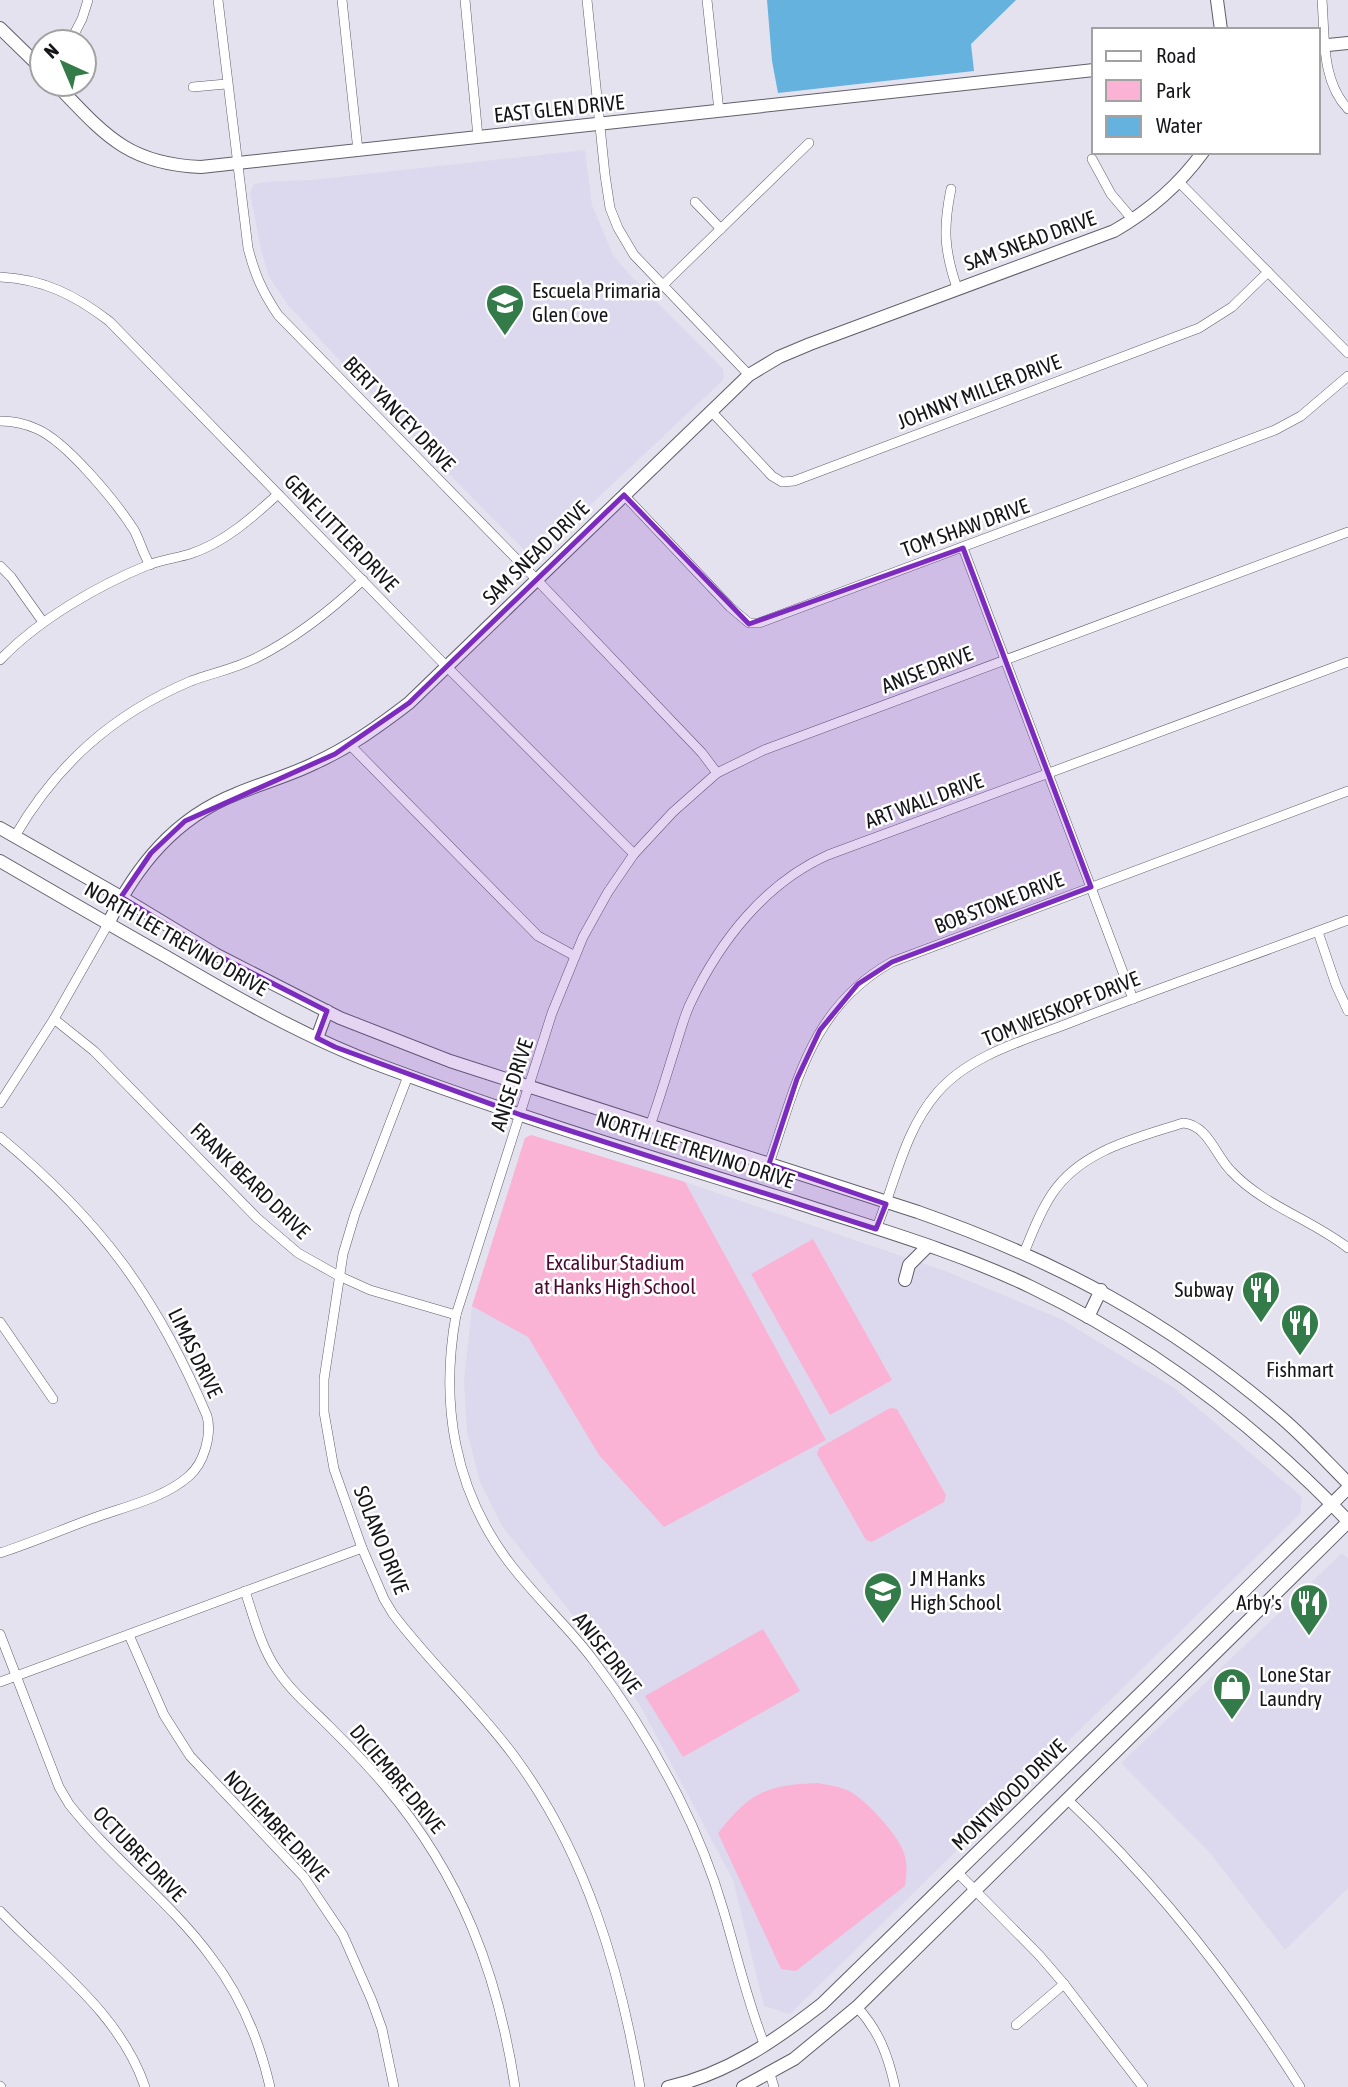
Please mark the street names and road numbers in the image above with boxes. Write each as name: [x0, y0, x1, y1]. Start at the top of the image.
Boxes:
street label: EAST GLEN DRIVE: [493, 89, 625, 127]
street label: SAM SNEAD DRIVE: [961, 205, 1099, 275]
street label: JOHNNY MILLER DRIVE: [894, 349, 1064, 433]
street label: BERT YANCEY DRIVE: [339, 351, 460, 476]
street label: GENE LITTLER DRIVE: [280, 469, 404, 596]
street label: TOM SHAW DRIVE: [898, 493, 1032, 561]
street label: SAM SNEAD DRIVE: [477, 496, 593, 609]
street label: ANISE DRIVE: [878, 641, 976, 697]
street label: ART WALL DRIVE: [861, 768, 986, 833]
street label: BOB STONE DRIVE: [931, 866, 1066, 938]
street label: NORTH LEE TREVINO DRIVE: [81, 876, 272, 1000]
street label: TOM WEISKOPF DRIVE: [979, 966, 1142, 1050]
street label: ANISE DRIVE: [485, 1036, 537, 1134]
street label: NORTH LEE TREVINO DRIVE: [593, 1106, 798, 1192]
street label: FRANK BEARD DRIVE: [186, 1117, 315, 1243]
street label: LIMAS DRIVE: [164, 1304, 228, 1401]
street label: SOLANO DRIVE: [349, 1482, 414, 1597]
street label: ANISE DRIVE: [569, 1607, 647, 1697]
street label: DICIEMBRE DRIVE: [345, 1719, 450, 1837]
street label: MONTWOOD DRIVE: [946, 1734, 1070, 1855]
street label: NOVIEMBRE DRIVE: [219, 1765, 334, 1886]
street label: OCTUBRE DRIVE: [89, 1801, 191, 1906]

